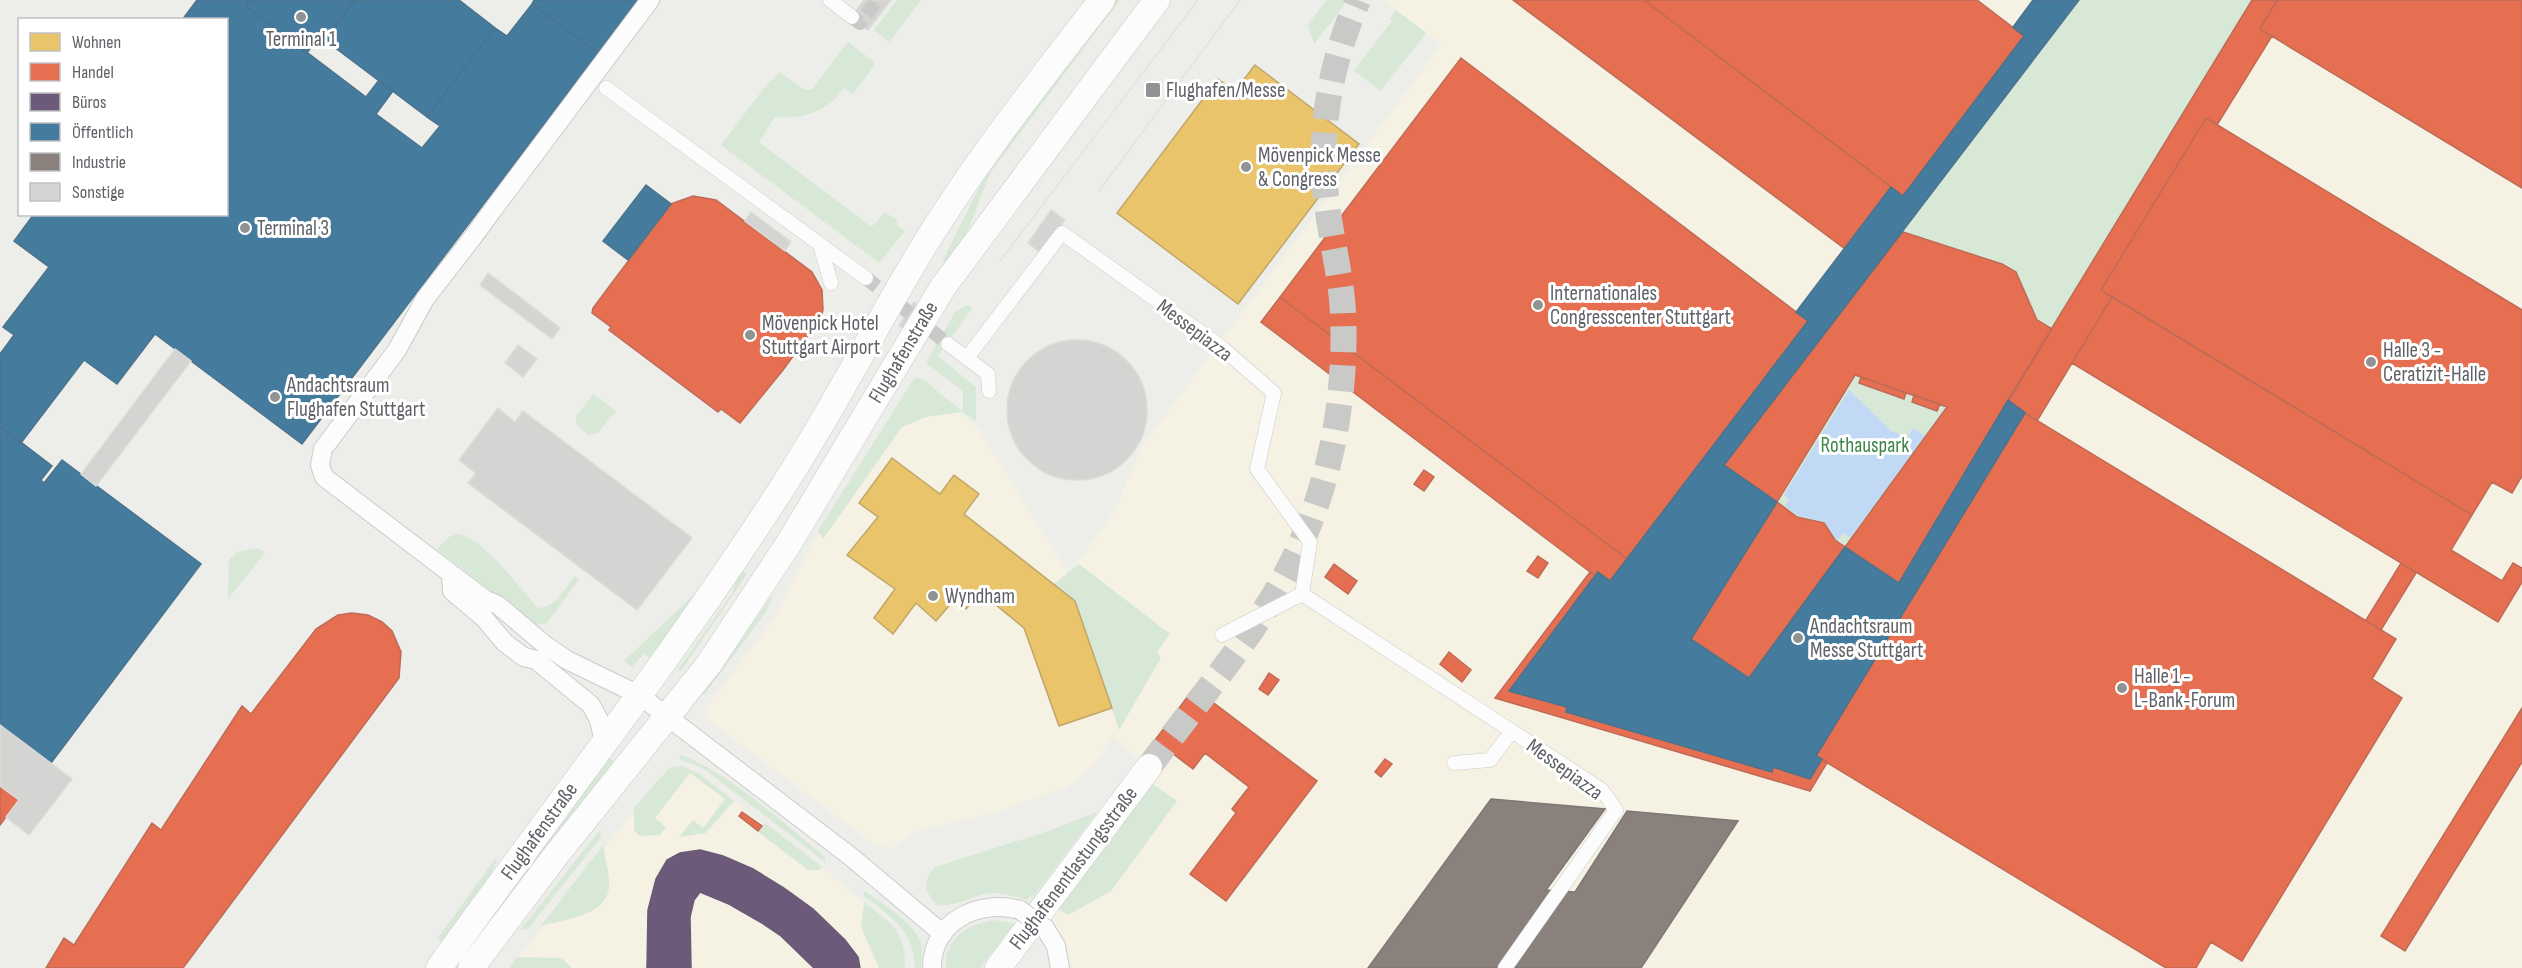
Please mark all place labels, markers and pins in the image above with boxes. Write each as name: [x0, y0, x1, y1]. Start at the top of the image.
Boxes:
marker: Terminal 1: [294, 10, 308, 24]
place label: Terminal 1: [266, 27, 337, 52]
place label: Flughafen/Messe: [1166, 78, 1285, 103]
marker: Flughafen/Messe: [1144, 81, 1162, 99]
place label: Mövenpick Messe & Congress: [1258, 143, 1381, 192]
marker: Mövenpick Messe & Congress: [1239, 160, 1253, 174]
place label: Terminal 3: [257, 216, 329, 241]
marker: Terminal 3: [238, 221, 252, 235]
place label: Internationales Congresscenter Stuttgart: [1550, 281, 1731, 330]
marker: Internationales Congresscenter Stuttgart: [1531, 298, 1545, 312]
place label: Mövenpick Hotel Stuttgart Airport: [762, 311, 880, 360]
marker: Mövenpick Hotel Stuttgart Airport: [743, 328, 757, 342]
place label: Halle 3 - Ceratizit-Halle: [2383, 338, 2486, 387]
marker: Halle 3 - Ceratizit-Halle: [2364, 355, 2378, 369]
place label: Andachtsraum Flughafen Stuttgart: [286, 373, 425, 422]
marker: Andachtsraum Flughafen Stuttgart: [268, 390, 282, 404]
place label: Wyndham: [945, 584, 1015, 609]
marker: Wyndham: [926, 589, 940, 603]
place label: Andachtsraum Messe Stuttgart: [1809, 614, 1923, 663]
marker: Andachtsraum Messe Stuttgart: [1791, 631, 1805, 645]
place label: Halle 1 - L-Bank-Forum: [2134, 664, 2235, 713]
marker: Halle 1 - L-Bank-Forum: [2115, 681, 2129, 695]

